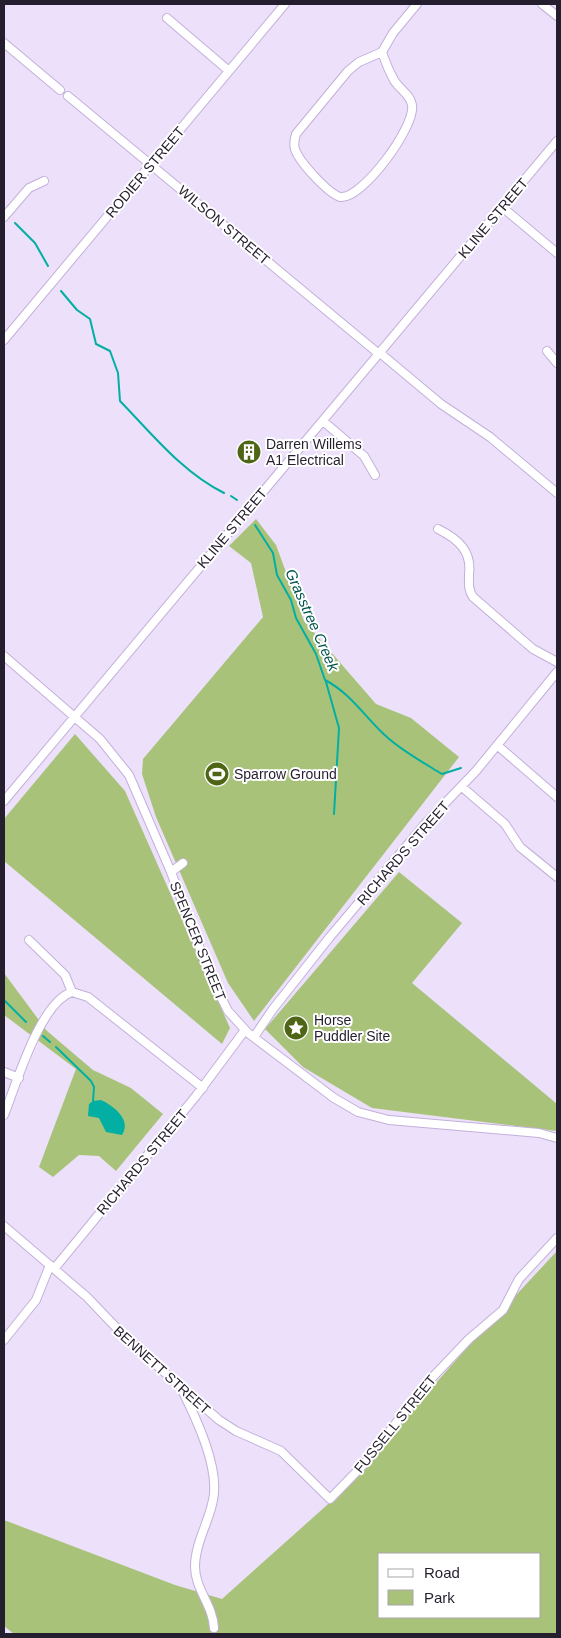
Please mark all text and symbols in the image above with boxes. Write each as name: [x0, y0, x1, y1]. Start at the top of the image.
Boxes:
street label: RODIER STREET: [102, 123, 188, 221]
street label: KLINE STREET: [455, 174, 531, 261]
street label: WILSON STREET: [175, 182, 273, 268]
place label: Darren Willems A1 Electrical: [266, 436, 362, 468]
building icon: Darren Willems A1 Electrical: [236, 439, 262, 465]
street label: KLINE STREET: [194, 484, 270, 571]
water label: Grasstree Creek: [282, 566, 343, 675]
sports icon: Sparrow Ground: [204, 761, 230, 787]
place label: Sparrow Ground: [234, 766, 337, 782]
street label: RICHARDS STREET: [354, 798, 453, 908]
street label: SPENCER STREET: [167, 879, 229, 1003]
place label: Horse Puddler Site: [314, 1012, 390, 1044]
place icon: Horse Puddler Site: [283, 1015, 309, 1041]
street label: RICHARDS STREET: [93, 1106, 191, 1218]
street label: BENNETT STREET: [110, 1323, 214, 1418]
street label: FUSSELL STREET: [351, 1372, 440, 1476]
legend: [378, 1553, 541, 1618]
text: Road: [424, 1564, 460, 1581]
text: Park: [424, 1589, 455, 1606]

